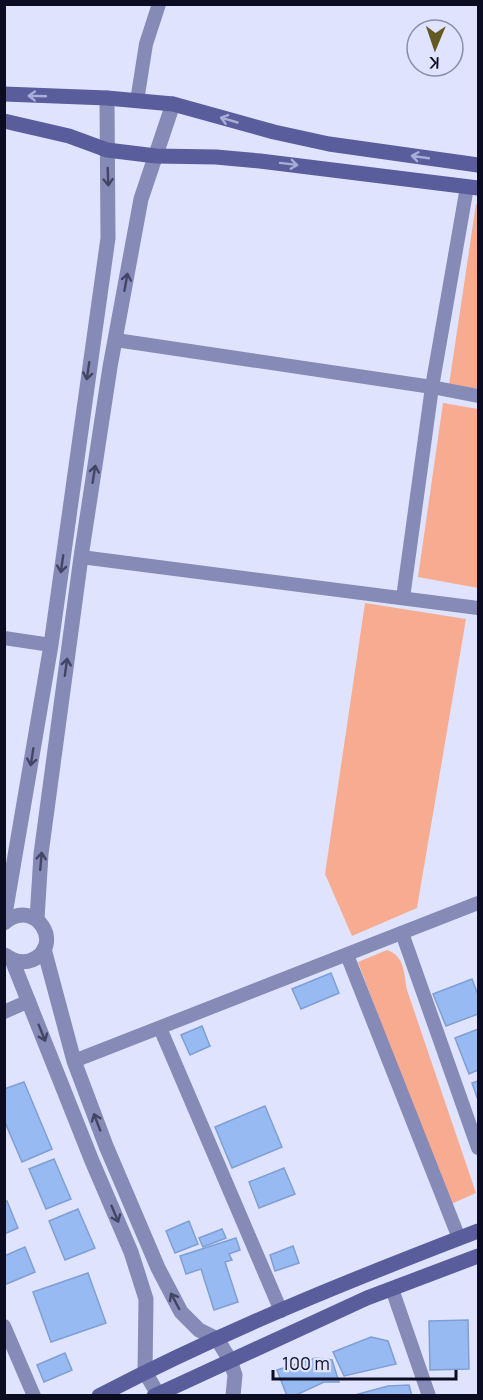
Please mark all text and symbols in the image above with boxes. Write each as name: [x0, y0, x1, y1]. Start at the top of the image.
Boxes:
north arrow: [405, 18, 465, 78]
text: K: [428, 52, 440, 74]
one-way arrow: [27, 90, 47, 101]
one-way arrow: [220, 114, 239, 126]
one-way arrow: [411, 152, 431, 163]
one-way arrow: [278, 159, 298, 170]
one-way arrow: [103, 167, 114, 187]
one-way arrow: [121, 273, 132, 292]
one-way arrow: [83, 360, 94, 380]
one-way arrow: [88, 465, 99, 485]
one-way arrow: [56, 553, 67, 573]
one-way arrow: [61, 658, 72, 678]
one-way arrow: [27, 746, 38, 766]
one-way arrow: [36, 851, 47, 871]
one-way arrow: [37, 1024, 48, 1042]
one-way arrow: [90, 1114, 101, 1132]
one-way arrow: [110, 1205, 121, 1223]
one-way arrow: [169, 1292, 180, 1310]
scale bar: [273, 1343, 456, 1381]
text: 100 m: [282, 1351, 330, 1375]

